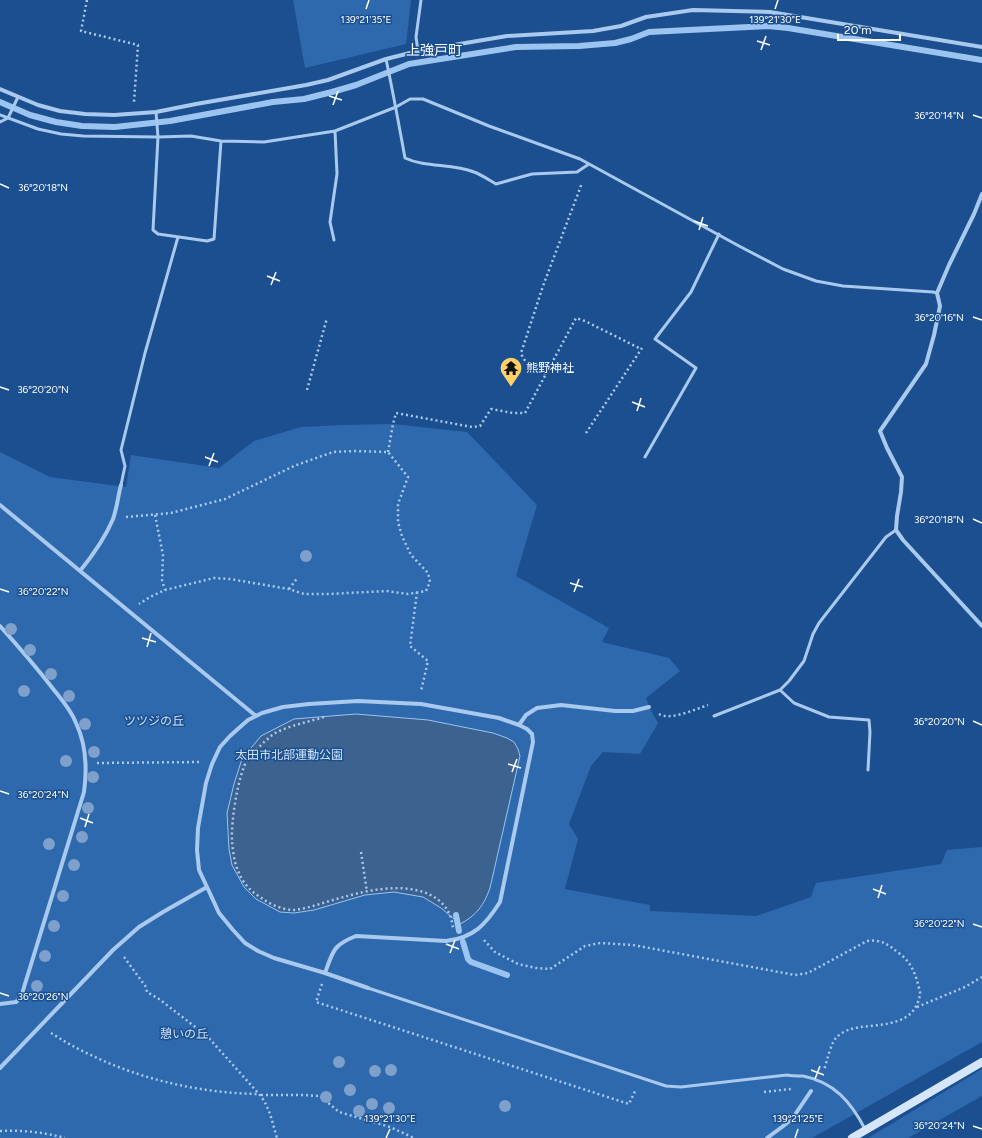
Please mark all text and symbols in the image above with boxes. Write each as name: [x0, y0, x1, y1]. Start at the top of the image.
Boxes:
text: 139°21'35"E: [341, 13, 392, 26]
text: 139°21'30"E: [749, 13, 801, 26]
scale bar: [838, 16, 900, 42]
text: 20 m: [844, 23, 872, 37]
district label: 上強戸町: [406, 42, 462, 59]
text: 36°20'14"N: [914, 109, 964, 122]
text: 36°20'18"N: [18, 181, 68, 194]
text: 36°20'16"N: [914, 311, 964, 324]
temple icon: 熊野神社: [498, 355, 524, 388]
place label: 熊野神社: [526, 361, 574, 375]
text: 36°20'20"N: [17, 383, 69, 396]
text: 36°20'18"N: [914, 513, 964, 526]
text: 36°20'22"N: [18, 585, 68, 598]
park label: ツツジの丘: [124, 714, 184, 728]
text: 36°20'20"N: [913, 715, 965, 728]
park label: 太田市北部運動公園: [235, 748, 343, 762]
text: 36°20'24"N: [17, 788, 69, 801]
text: 36°20'22"N: [914, 917, 964, 930]
text: 36°20'26"N: [18, 990, 68, 1003]
park label: 憩いの丘: [160, 1027, 208, 1041]
text: 139°21'30"E: [364, 1112, 416, 1125]
text: 139°21'25"E: [772, 1112, 824, 1125]
text: 36°20'24"N: [913, 1119, 965, 1132]

